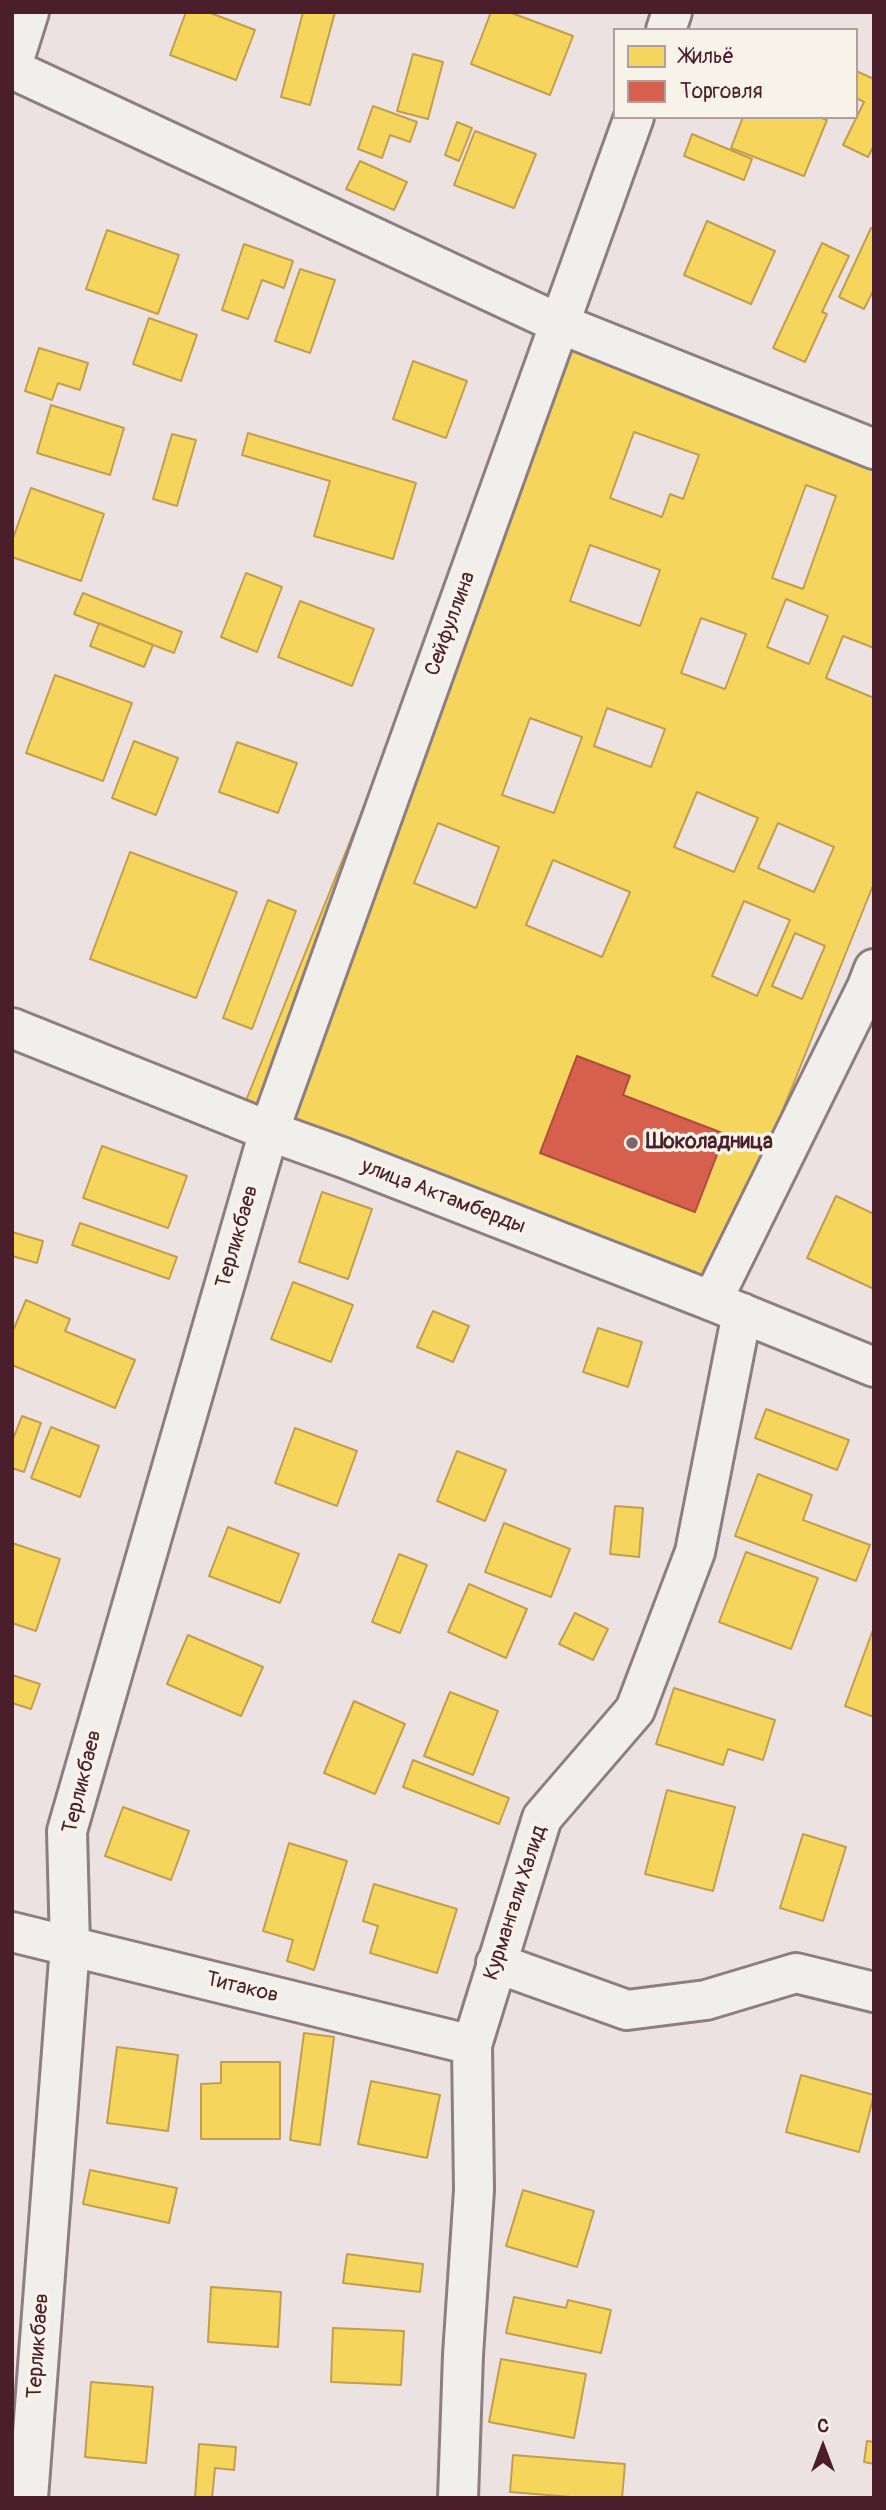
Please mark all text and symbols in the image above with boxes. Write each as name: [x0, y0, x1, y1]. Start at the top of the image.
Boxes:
legend: [613, 28, 858, 119]
text: Жильё: [680, 43, 734, 70]
text: Торговля: [680, 78, 763, 105]
street label: Сейфуллина: [421, 569, 481, 679]
place label: Шоколадница: [646, 1130, 773, 1156]
marker: Шоколадница: [624, 1135, 640, 1151]
street label: улица Актамберды: [357, 1154, 529, 1240]
street label: Терликбаев: [211, 1183, 265, 1291]
street label: Терликбаев: [58, 1728, 108, 1836]
street label: Курмангали Халид: [479, 1823, 553, 1983]
street label: Титаков: [203, 1967, 281, 2009]
street label: Терликбаев: [23, 2292, 55, 2400]
north arrow: [788, 2412, 858, 2482]
text: С: [817, 2414, 829, 2438]

